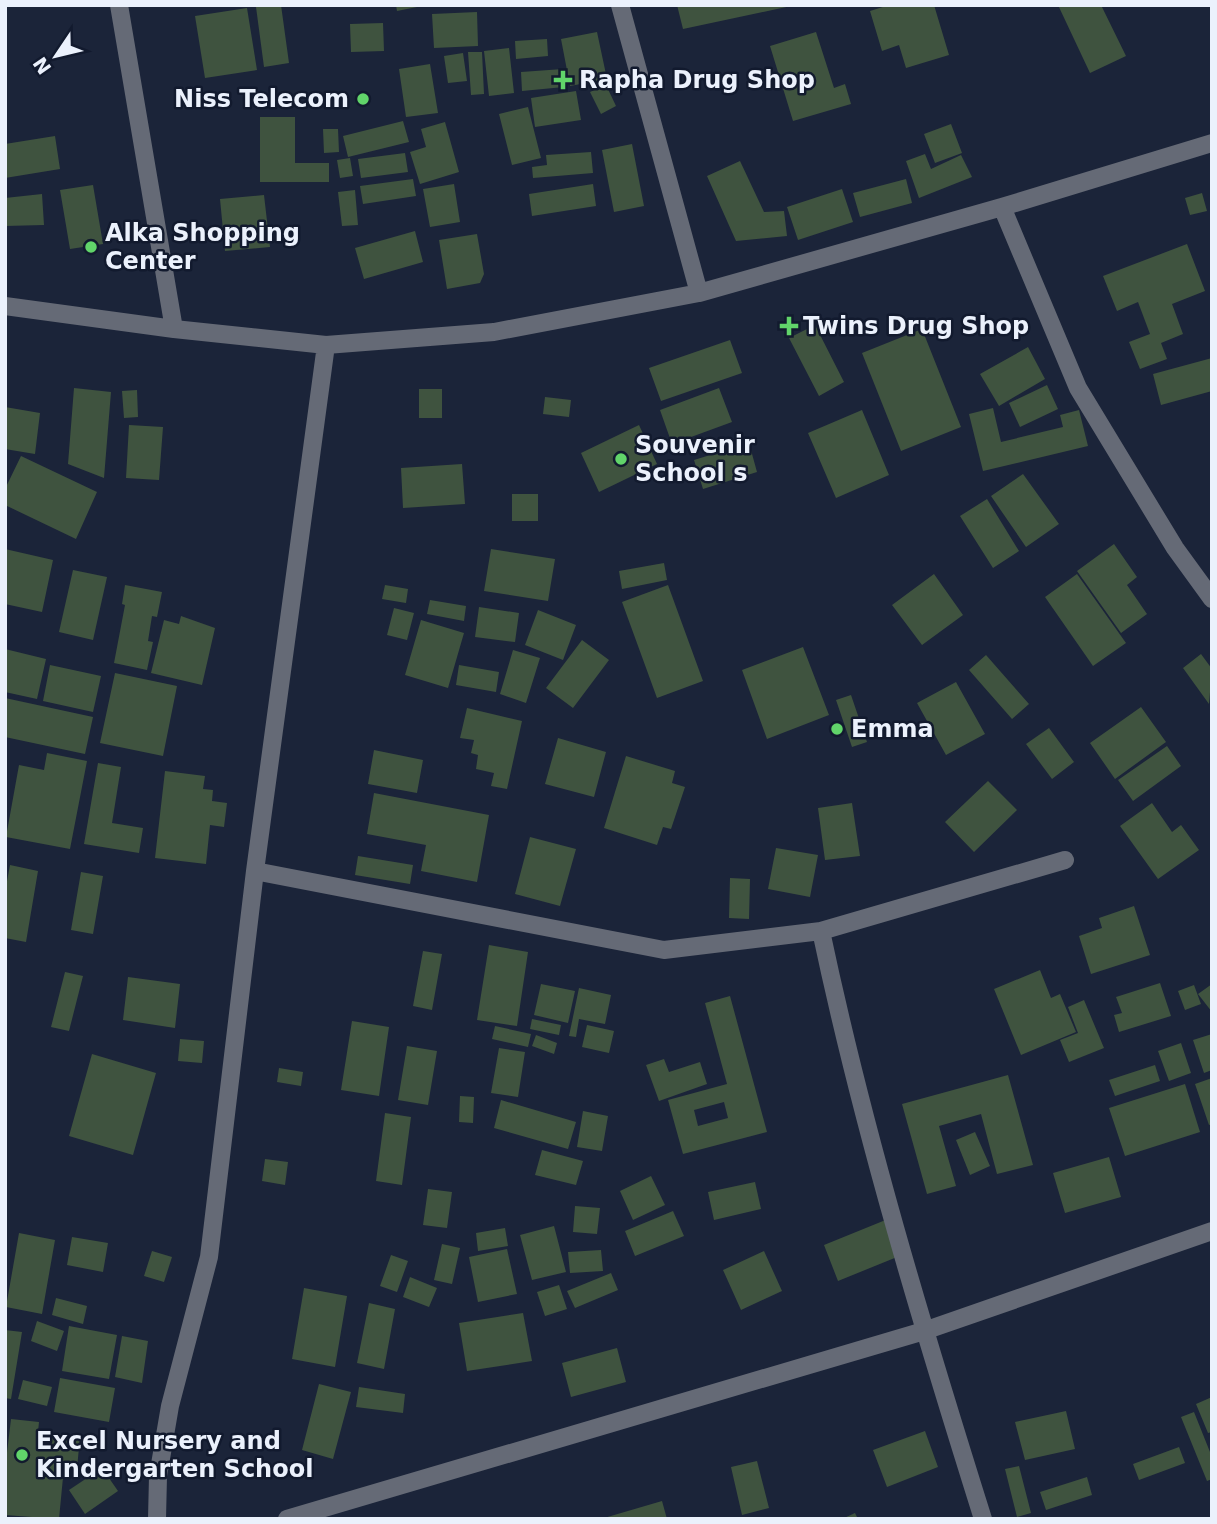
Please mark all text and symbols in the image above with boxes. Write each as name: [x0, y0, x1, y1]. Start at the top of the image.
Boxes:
north arrow: [21, 21, 91, 91]
text: N: [29, 53, 56, 79]
place label: Rapha Drug Shop: [579, 66, 815, 94]
marker: Rapha Drug Shop: [553, 70, 573, 90]
place label: Niss Telecom: [174, 85, 349, 113]
marker: Niss Telecom: [355, 91, 371, 107]
place label: Alka Shopping Center: [105, 219, 300, 275]
marker: Alka Shopping Center: [83, 239, 99, 255]
place label: Twins Drug Shop: [803, 312, 1029, 340]
marker: Twins Drug Shop: [781, 318, 797, 334]
place label: Souvenir School s: [635, 431, 755, 487]
marker: Souvenir School s: [613, 451, 629, 467]
place label: Emma: [851, 715, 934, 743]
marker: Emma: [829, 721, 845, 737]
place label: Excel Nursery and Kindergarten School: [36, 1427, 313, 1483]
marker: Excel Nursery and Kindergarten School: [14, 1447, 30, 1463]

